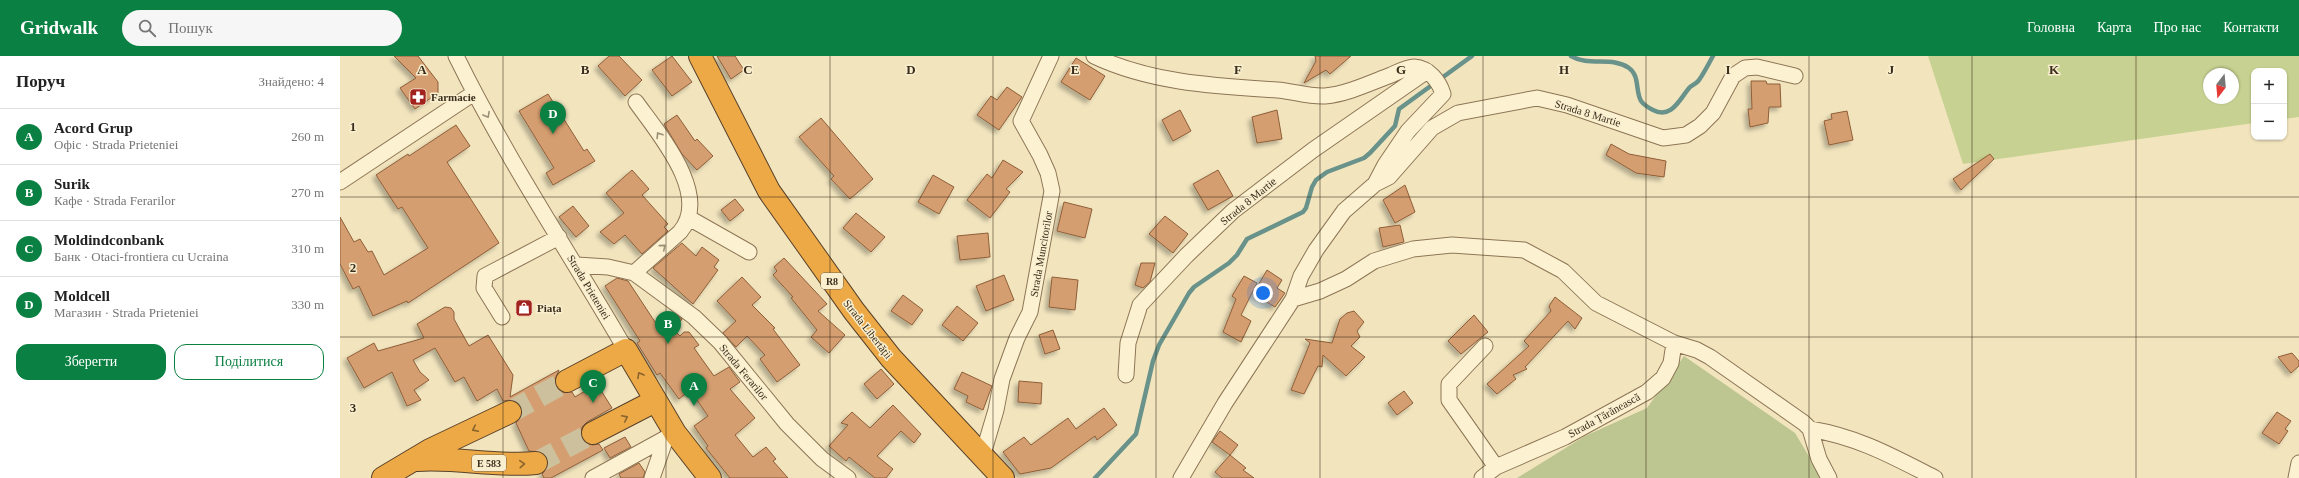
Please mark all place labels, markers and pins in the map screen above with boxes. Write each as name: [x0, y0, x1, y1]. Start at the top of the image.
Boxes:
pharmacy icon: Farmacie: [408, 87, 428, 107]
place label: Farmacie: [431, 91, 476, 103]
pin: D: [540, 101, 566, 134]
shop icon: Piața: [514, 298, 534, 318]
place label: Piața: [537, 302, 562, 315]
pin: B: [655, 311, 681, 344]
pin: C: [580, 370, 606, 403]
pin: A: [681, 373, 707, 406]

